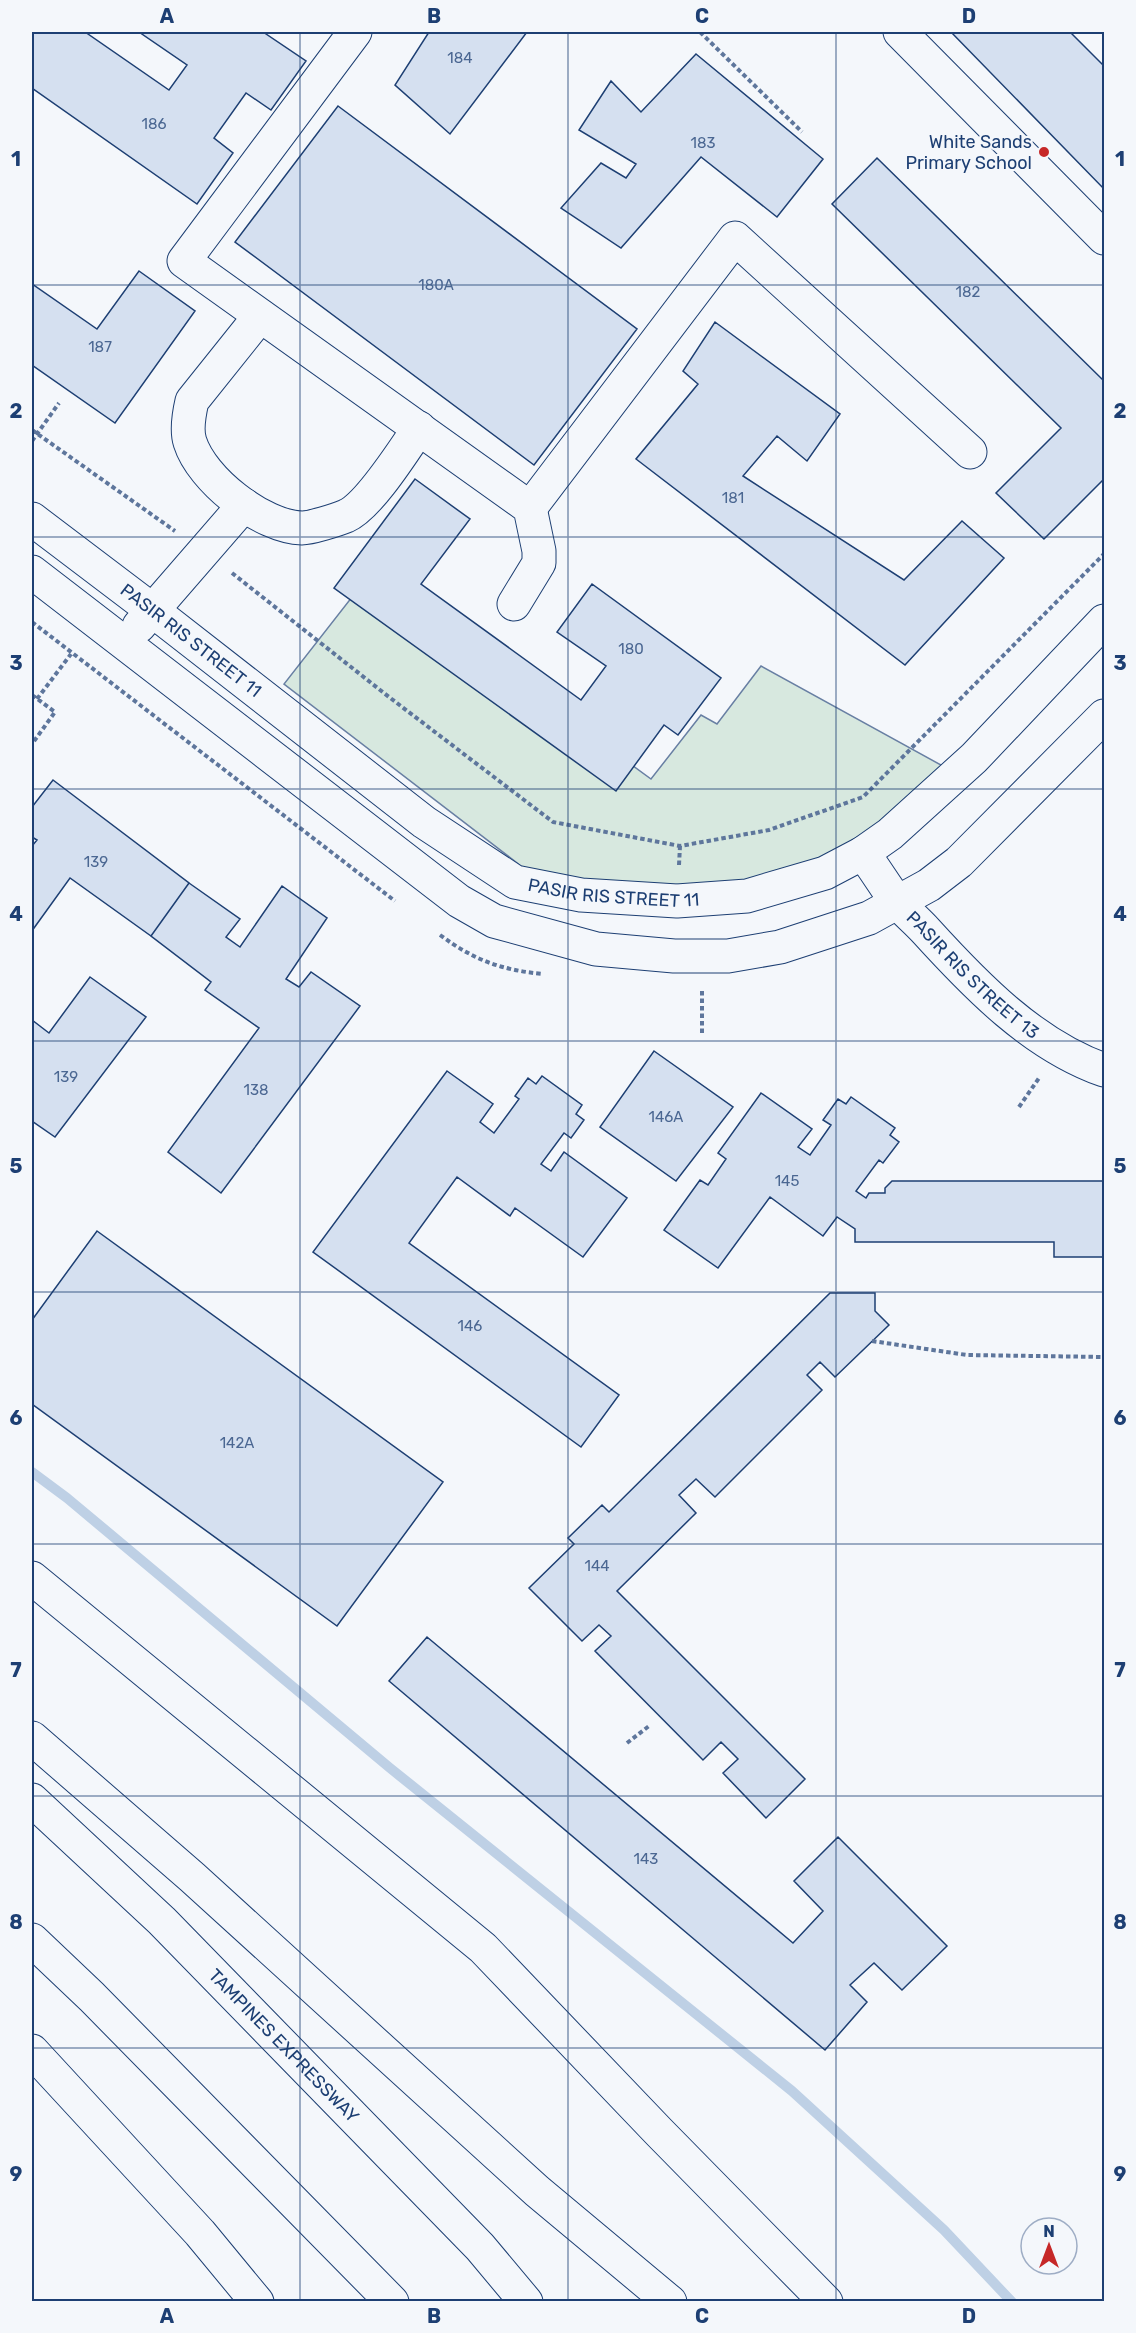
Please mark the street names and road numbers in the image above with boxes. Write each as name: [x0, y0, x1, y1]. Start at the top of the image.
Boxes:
street label: PASIR RIS STREET 11: [116, 579, 266, 702]
street label: PASIR RIS STREET 11: [526, 874, 700, 912]
street label: PASIR RIS STREET 13: [902, 907, 1043, 1044]
street label: TAMPINES EXPRESSWAY: [204, 1964, 364, 2128]

